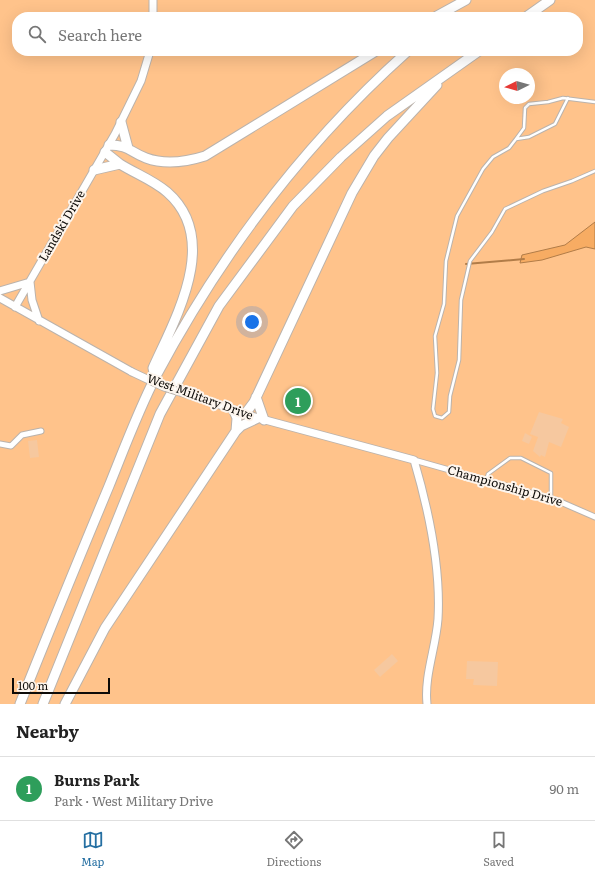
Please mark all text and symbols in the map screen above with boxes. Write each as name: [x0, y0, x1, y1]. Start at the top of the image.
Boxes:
search box: [12, 12, 583, 56]
icon: search: [26, 23, 48, 45]
text: Search here: [58, 23, 142, 46]
north arrow: [499, 68, 535, 104]
street label: Landski Drive: [33, 186, 89, 265]
your location: [242, 312, 262, 332]
street label: West Military Drive: [145, 368, 256, 424]
pin: 1: [285, 386, 311, 416]
street label: Championship Drive: [446, 460, 565, 510]
scale bar: [12, 676, 110, 695]
text: 100 m: [18, 677, 48, 693]
text: Nearby: [16, 718, 79, 743]
text: Burns Park: [54, 768, 140, 791]
text: 1: [26, 779, 32, 798]
text: 90 m: [549, 779, 579, 798]
text: Park · West Military Drive: [54, 791, 213, 810]
tab: Map: [81, 829, 104, 869]
tab: Directions: [266, 829, 321, 869]
tab: Saved: [483, 829, 514, 869]

